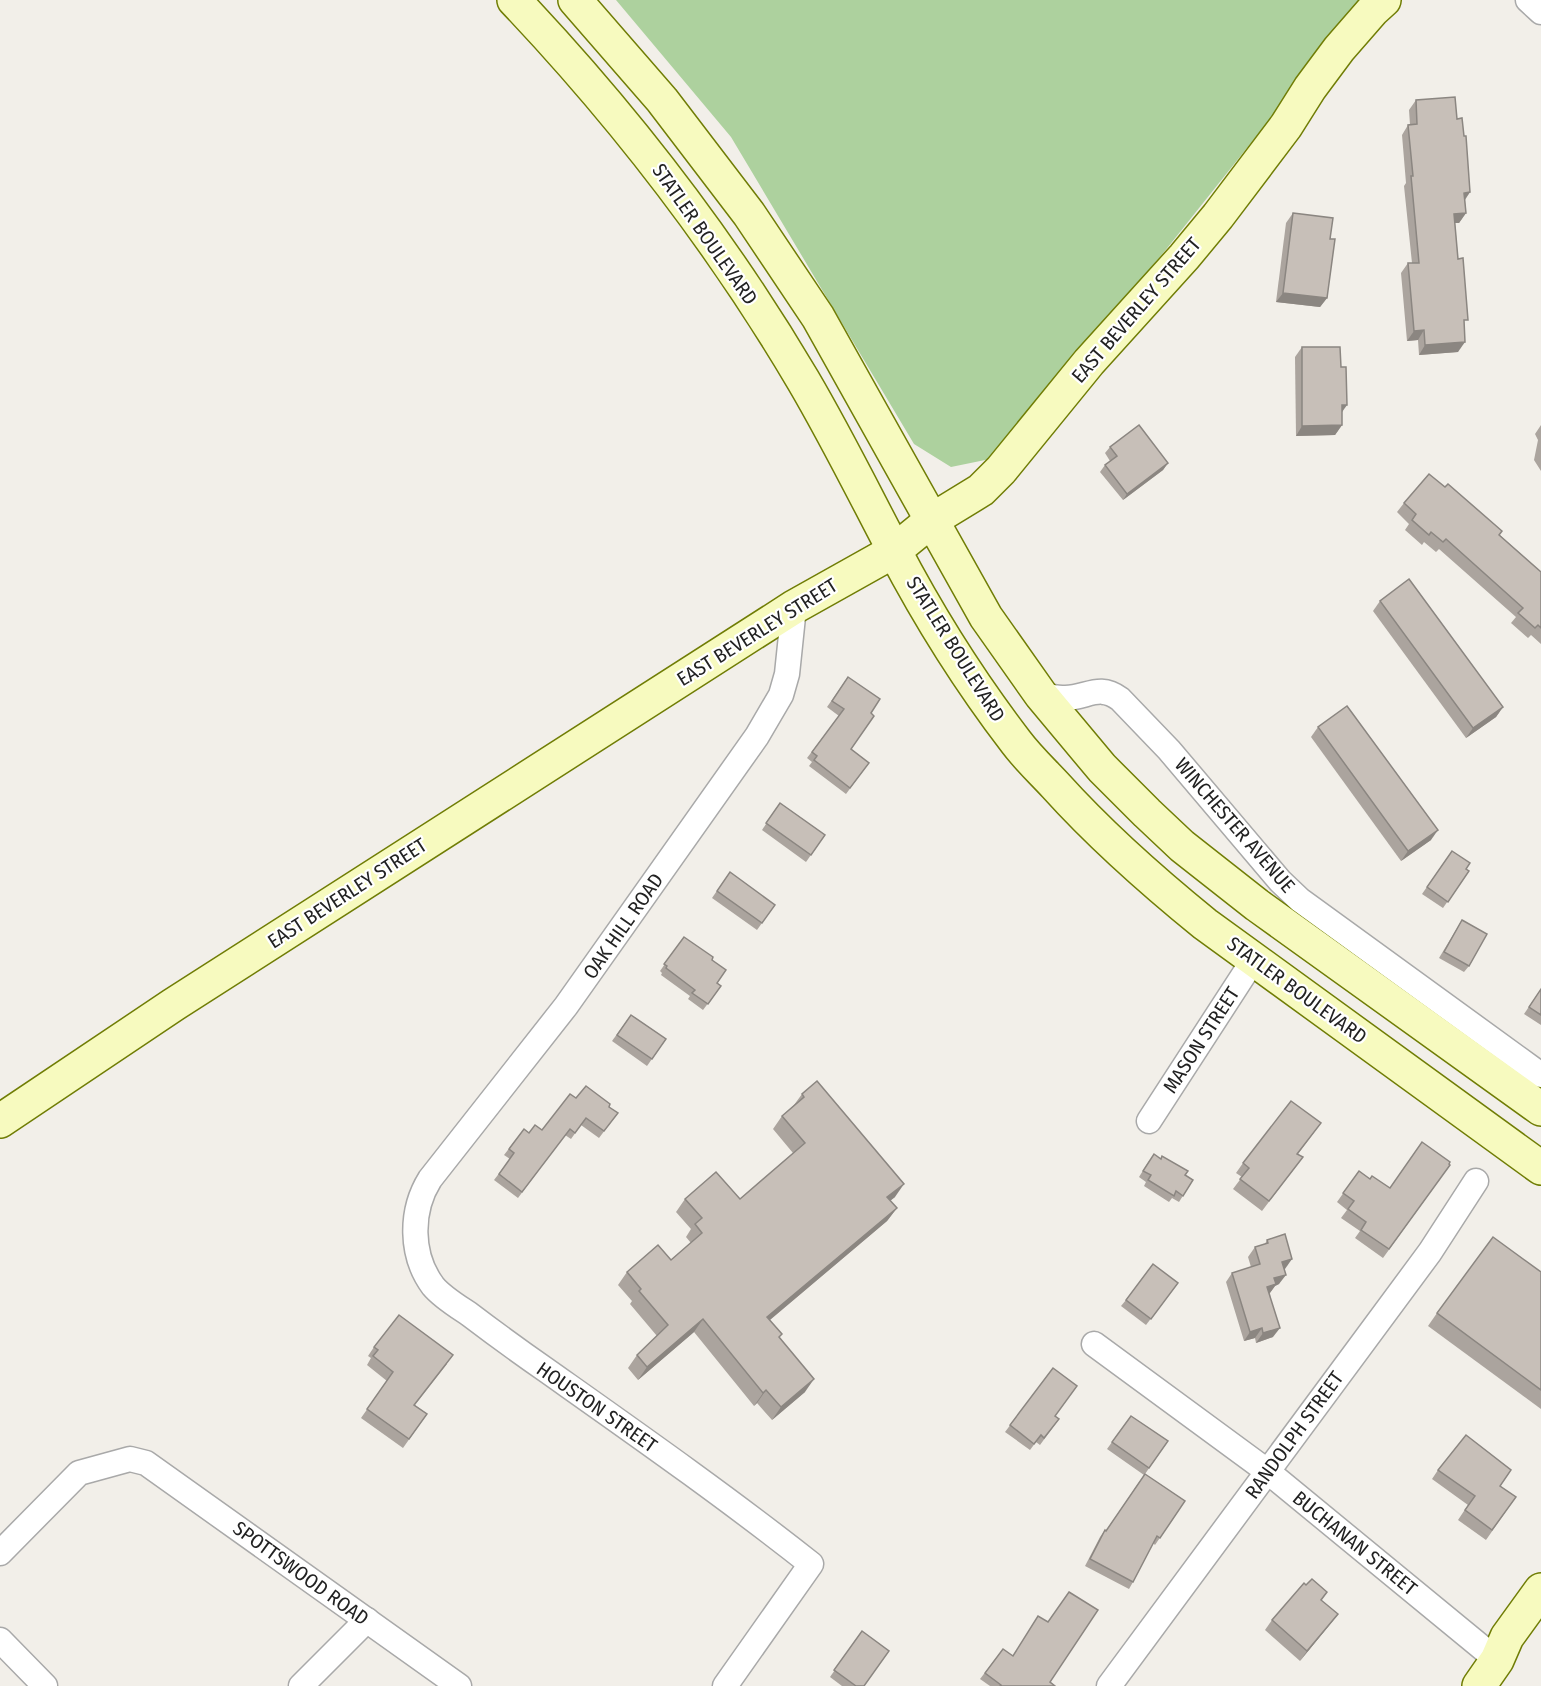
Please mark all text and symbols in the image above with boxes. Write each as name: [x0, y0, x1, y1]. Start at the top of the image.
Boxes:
street label: STATLER BOULEVARD: [647, 159, 763, 309]
street label: EAST BEVERLEY STREET: [1066, 232, 1206, 388]
street label: STATLER BOULEVARD: [902, 572, 1010, 726]
street label: EAST BEVERLEY STREET: [672, 573, 842, 691]
street label: WINCHESTER AVENUE: [1170, 753, 1300, 897]
street label: EAST BEVERLEY STREET: [263, 832, 432, 953]
street label: OAK HILL ROAD: [578, 869, 668, 983]
street label: STATLER BOULEVARD: [1222, 931, 1372, 1049]
street label: MASON STREET: [1158, 982, 1245, 1098]
street label: HOUSTON STREET: [532, 1357, 662, 1458]
street label: RANDOLPH STREET: [1240, 1366, 1349, 1503]
street label: BUCHANAN STREET: [1288, 1486, 1422, 1601]
street label: SPOTTSWOOD ROAD: [229, 1516, 373, 1630]

